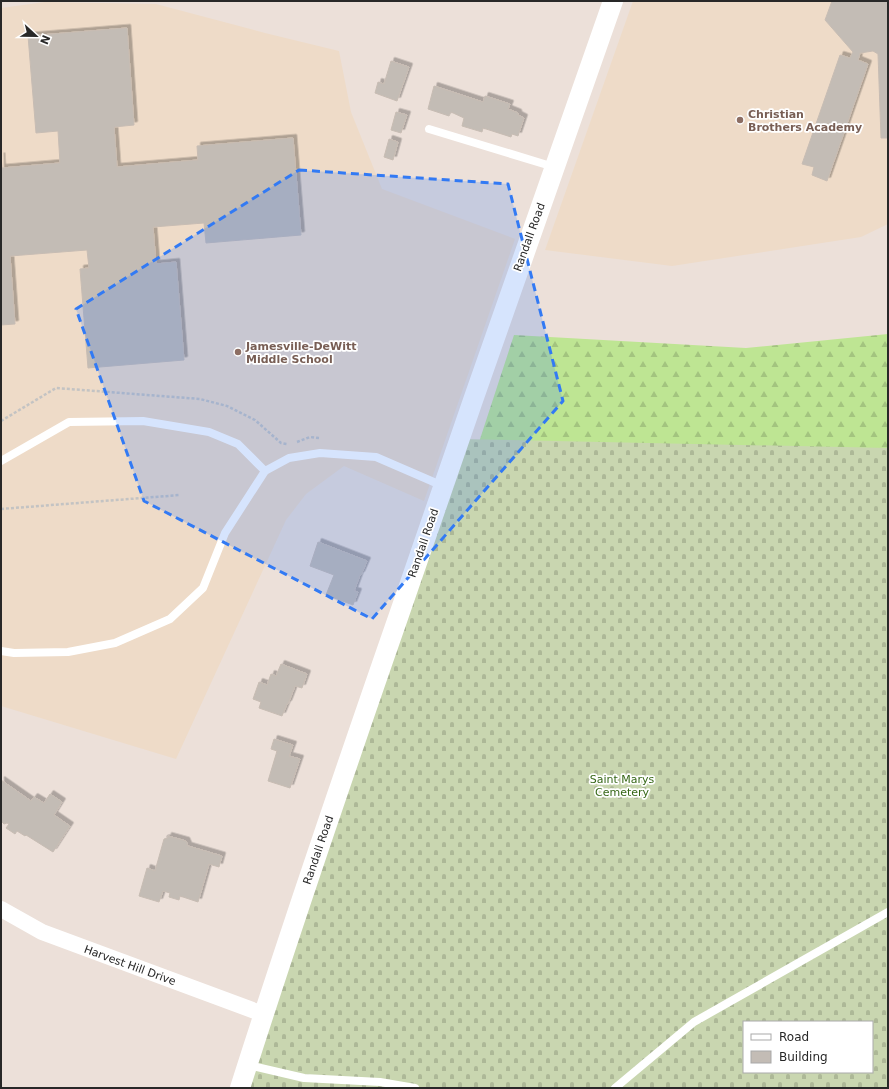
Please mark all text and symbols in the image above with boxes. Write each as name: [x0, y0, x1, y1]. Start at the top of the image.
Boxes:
north arrow: [16, 16, 56, 56]
text: N: [37, 33, 53, 46]
place label: Christian Brothers Academy: [748, 108, 862, 134]
marker: Christian Brothers Academy: [735, 115, 745, 125]
street label: Randall Road: [511, 201, 548, 273]
place label: Jamesville-DeWitt Middle School: [245, 340, 357, 366]
marker: Jamesville-DeWitt Middle School: [233, 347, 243, 357]
street label: Randall Road: [406, 507, 441, 579]
park label: Saint Marys Cemetery: [590, 773, 655, 799]
street label: Randall Road: [301, 814, 336, 886]
street label: Harvest Hill Drive: [82, 943, 178, 988]
legend: [743, 1021, 873, 1073]
text: Road: [779, 1030, 809, 1044]
text: Building: [779, 1050, 828, 1064]

